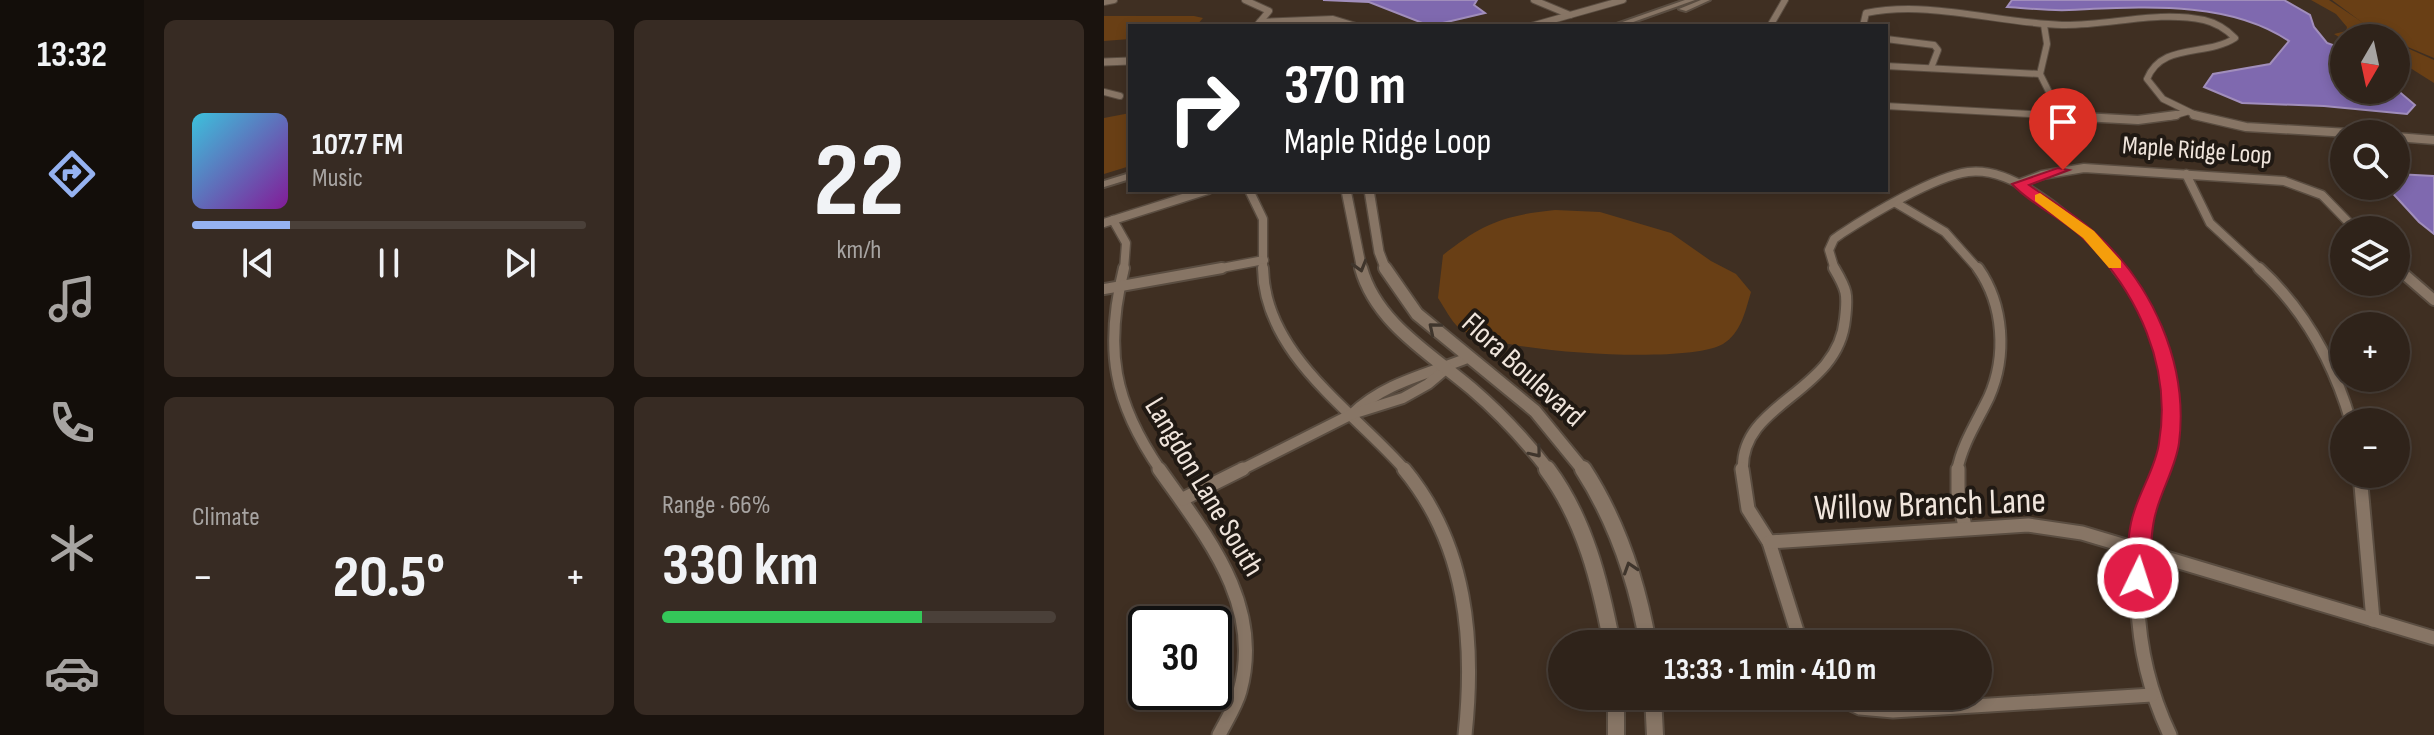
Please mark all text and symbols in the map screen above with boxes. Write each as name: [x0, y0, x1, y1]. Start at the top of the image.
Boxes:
north arrow: [2330, 24, 2410, 104]
map controls: [2330, 24, 2410, 488]
text: 13:32: [37, 34, 107, 77]
text: 370 m: [1284, 53, 1406, 120]
icon: right: [1152, 56, 1256, 160]
pin: [2029, 88, 2097, 170]
icon: arrive: [2041, 100, 2085, 144]
text: 22: [813, 120, 905, 245]
button: search: [2330, 120, 2410, 200]
text: Maple Ridge Loop: [1284, 121, 1492, 164]
text: 107.7 FM: [312, 127, 403, 163]
street label: Maple Ridge Loop: [2121, 130, 2273, 172]
icon: directions: [44, 146, 100, 202]
text: Music: [312, 163, 363, 194]
button: layers: [2330, 216, 2410, 296]
text: km/h: [837, 235, 881, 266]
icon: previous: [236, 241, 280, 285]
icon: pause: [367, 241, 411, 285]
icon: next: [498, 241, 542, 285]
one-way arrow: [1351, 259, 1367, 272]
icon: music: [44, 271, 100, 327]
street label: Flora Boulevard: [1454, 305, 1592, 435]
button: +: [2330, 312, 2410, 392]
one-way arrow: [1429, 324, 1444, 338]
street label: Langdon Lane South: [1137, 391, 1271, 583]
icon: phone: [44, 395, 100, 451]
button: −: [2330, 408, 2410, 488]
one-way arrow: [1527, 443, 1541, 458]
street label: Willow Branch Lane: [1813, 479, 2047, 531]
text: Range · 66%: [662, 490, 771, 521]
text: Climate: [192, 502, 260, 533]
icon: climate: [44, 520, 100, 576]
text: 330 km: [662, 530, 819, 602]
position arrow: [2096, 536, 2180, 620]
text: 20.5°: [333, 542, 445, 614]
text: −: [192, 551, 214, 604]
text: +: [564, 551, 586, 604]
one-way arrow: [1624, 562, 1640, 576]
speed limit sign: 30: [1128, 606, 1232, 710]
icon: car: [44, 645, 100, 701]
text: 13:33 · 1 min · 410 m: [1664, 652, 1876, 688]

